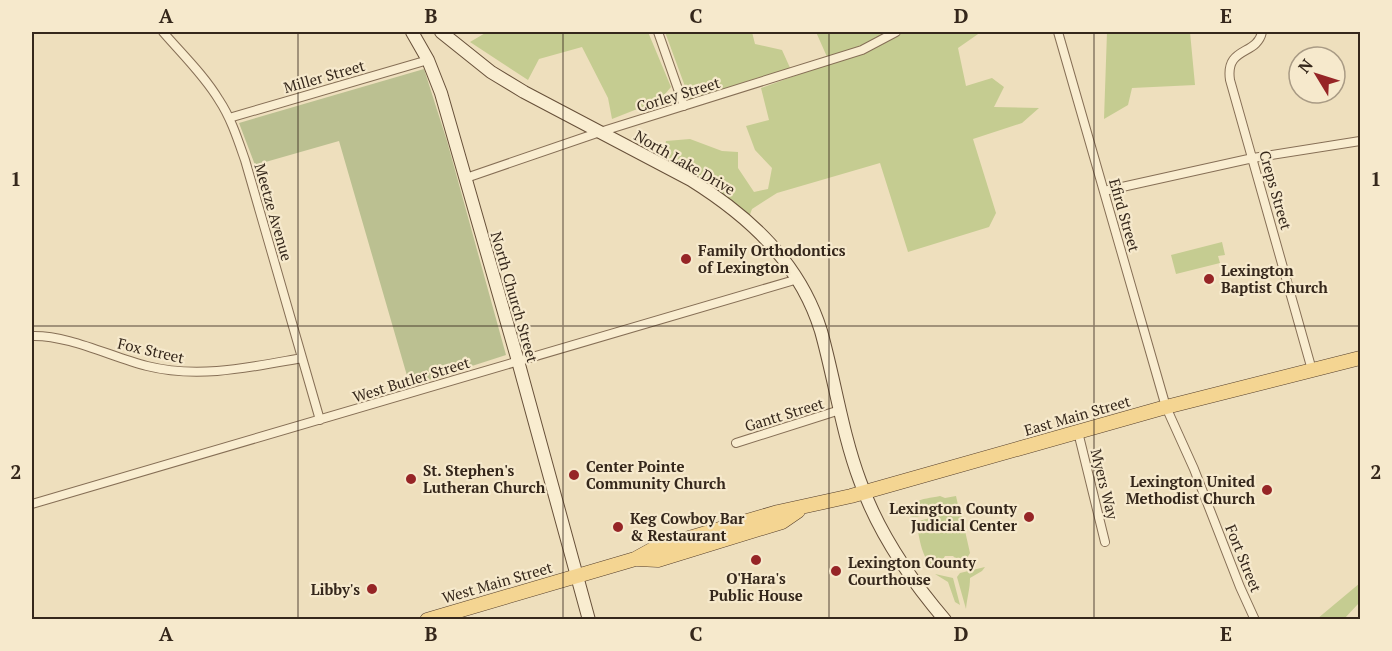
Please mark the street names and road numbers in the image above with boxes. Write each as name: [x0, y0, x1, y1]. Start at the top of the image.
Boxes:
street label: Miller Street: [281, 55, 367, 97]
street label: Corley Street: [634, 72, 723, 116]
street label: North Lake Drive: [631, 125, 739, 199]
street label: Creps Street: [1255, 148, 1297, 232]
street label: Meetze Avenue: [250, 161, 298, 263]
street label: Efird Street: [1105, 176, 1145, 254]
street label: North Church Street: [487, 229, 543, 365]
street label: Fox Street: [116, 333, 187, 367]
street label: West Butler Street: [350, 352, 472, 406]
street label: East Main Street: [1022, 390, 1133, 440]
street label: Gantt Street: [742, 392, 826, 435]
street label: Myers Way: [1087, 447, 1124, 522]
street label: Fort Street: [1221, 521, 1267, 595]
street label: West Main Street: [439, 557, 555, 607]

